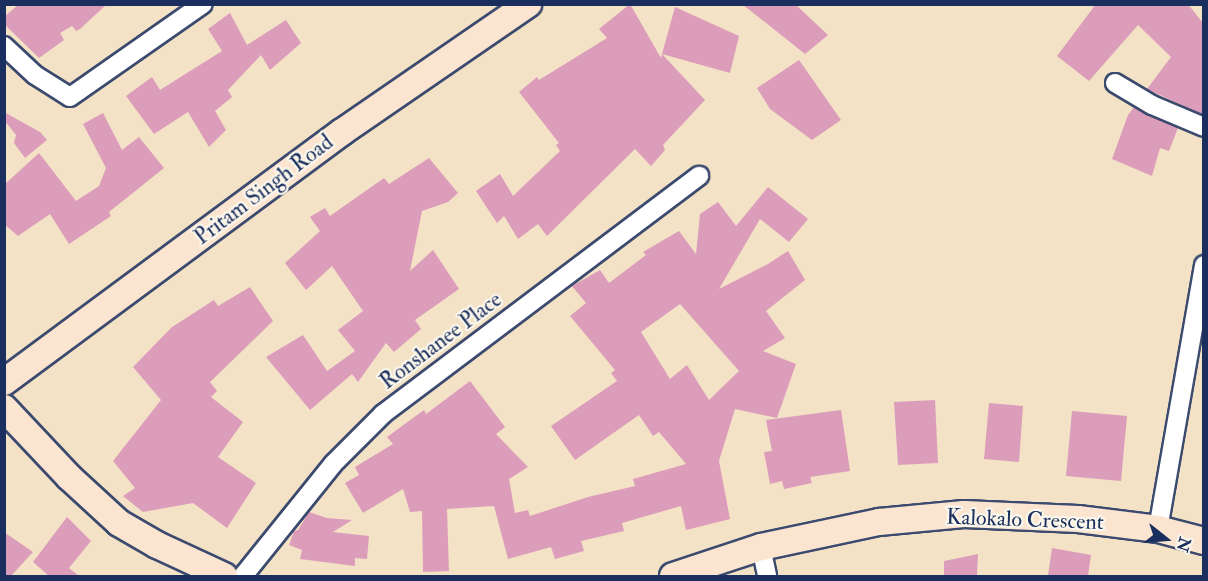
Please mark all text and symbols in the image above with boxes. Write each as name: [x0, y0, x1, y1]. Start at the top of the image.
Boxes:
street label: Pritam Singh Road: [189, 129, 339, 251]
street label: Ronshanee Place: [375, 287, 507, 395]
street label: Kalokalo Crescent: [946, 504, 1104, 536]
north arrow: [1136, 509, 1196, 569]
text: N: [1172, 534, 1195, 554]

